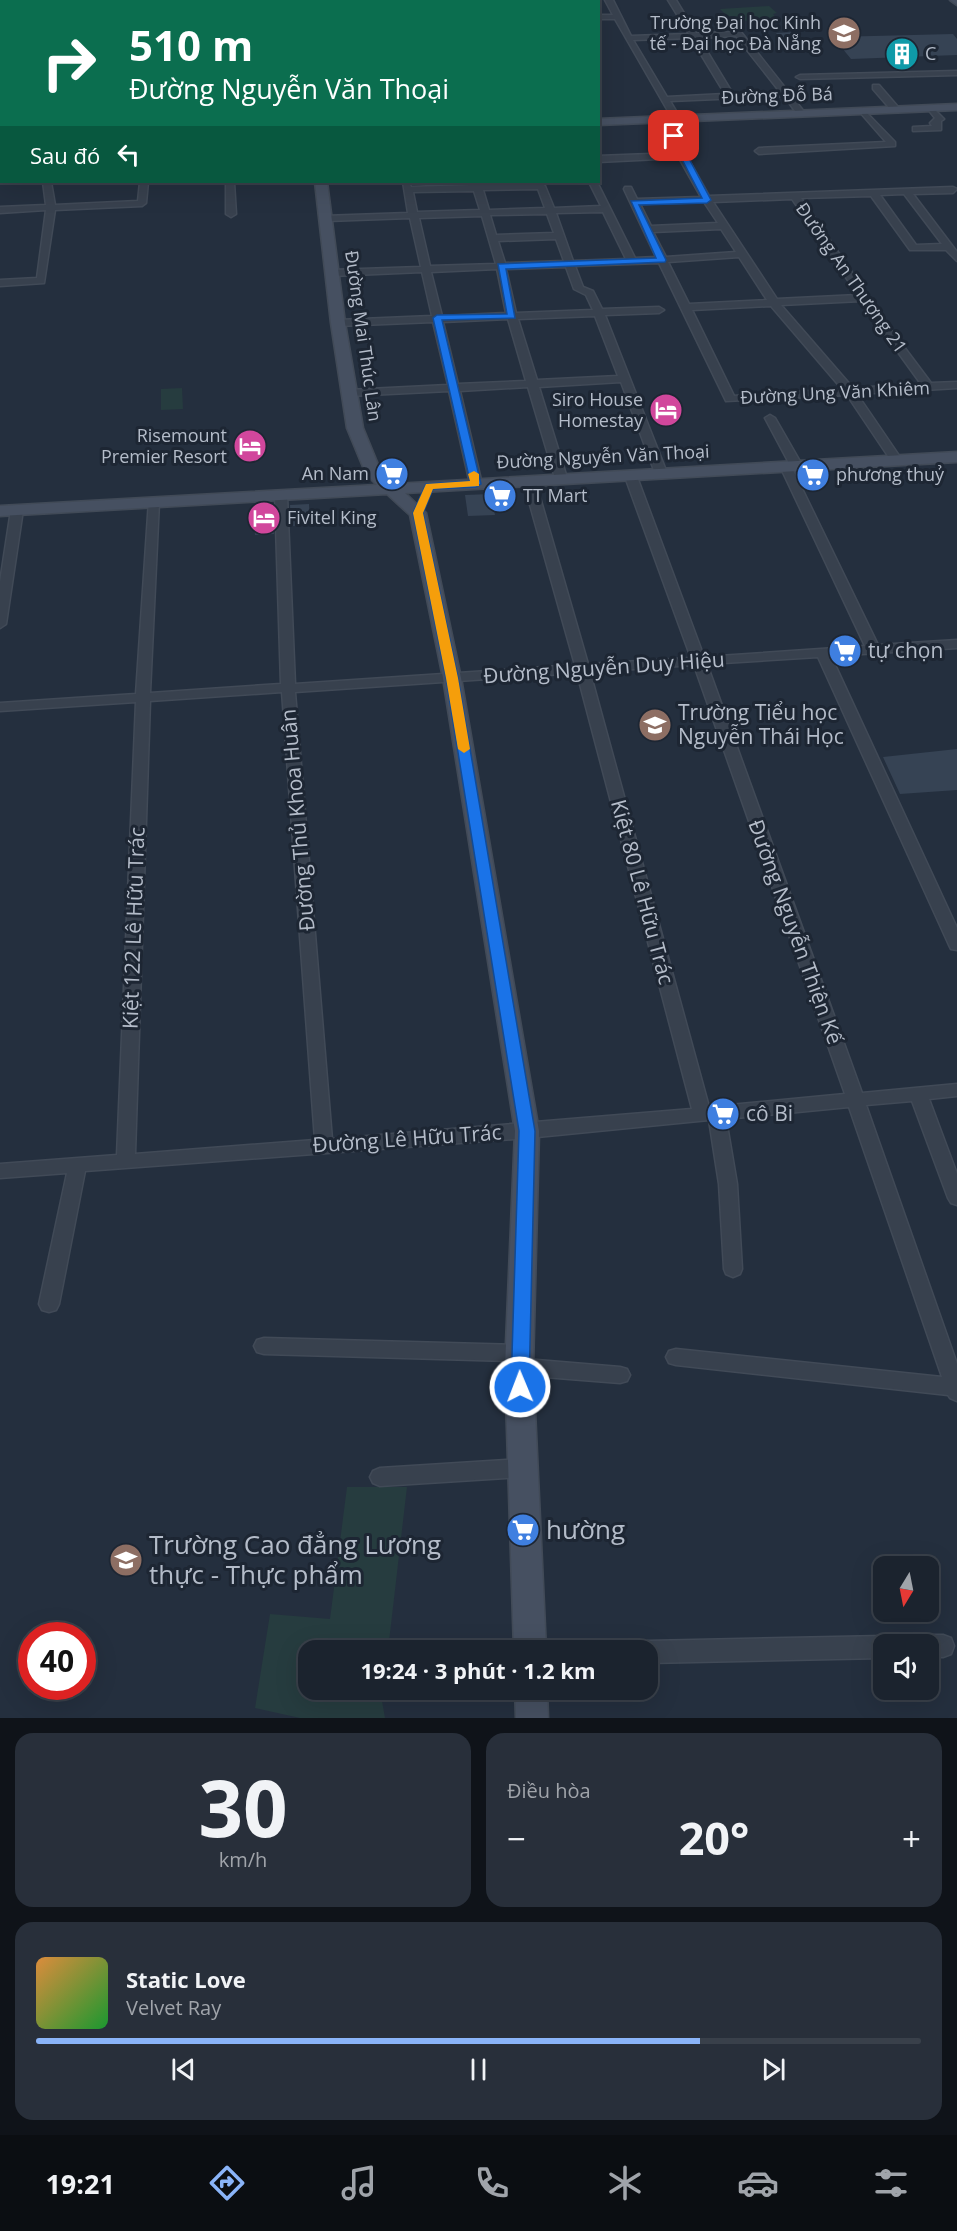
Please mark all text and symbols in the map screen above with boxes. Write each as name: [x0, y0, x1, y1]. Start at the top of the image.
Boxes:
place label: Trường Đại học Kinh tế - Đại học Đà Nẵng: [650, 10, 821, 55]
school or university icon: Trường Đại học Kinh tế - Đại học Đà Nẵng: [826, 15, 862, 51]
text: 510 m: [129, 16, 253, 73]
icon: right: [30, 24, 108, 102]
building icon: C: [884, 36, 920, 72]
place label: C: [925, 41, 936, 65]
text: Đường Nguyễn Văn Thoại: [129, 70, 449, 107]
street label: Đường Đỗ Bá: [721, 81, 833, 109]
pin: [648, 110, 699, 161]
icon: arrive: [657, 119, 690, 152]
icon: left: [112, 138, 145, 171]
text: Sau đó: [30, 140, 100, 170]
street label: Đường An Thượng 21: [791, 197, 913, 357]
street label: Đường Mai Thúc Lân: [340, 249, 388, 423]
street label: Đường Ung Văn Khiêm: [739, 375, 930, 409]
place label: Siro House Homestay: [552, 387, 644, 432]
hotel icon: Siro House Homestay: [648, 392, 684, 428]
place label: Risemount Premier Resort: [101, 423, 227, 468]
hotel icon: Risemount Premier Resort: [232, 428, 268, 464]
street label: Đường Nguyễn Văn Thoại: [496, 438, 710, 474]
supermarket icon: An Nam: [374, 456, 410, 492]
supermarket icon: phương thuỷ: [795, 457, 831, 493]
place label: An Nam: [302, 461, 369, 485]
place label: phương thuỷ: [836, 462, 945, 486]
supermarket icon: TT Mart: [482, 478, 518, 514]
place label: TT Mart: [523, 483, 587, 507]
hotel icon: Fivitel King: [246, 500, 282, 536]
place label: Fivitel King: [287, 505, 377, 529]
supermarket icon: tự chọn: [827, 633, 863, 669]
place label: tự chọn: [868, 636, 943, 664]
street label: Đường Nguyễn Duy Hiệu: [482, 645, 726, 689]
place label: Trường Tiểu học Nguyễn Thái Học: [678, 698, 844, 750]
school or university icon: Trường Tiểu học Nguyễn Thái Học: [637, 707, 673, 743]
street label: Đường Thủ Khoa Huân: [273, 708, 321, 932]
street label: Kiệt 80 Lê Hữu Trác: [605, 796, 681, 987]
street label: Đường Nguyễn Thiện Kế: [742, 816, 850, 1048]
street label: Kiệt 122 Lê Hữu Trác: [115, 826, 151, 1029]
supermarket icon: cô Bi: [705, 1096, 741, 1132]
place label: cô Bi: [746, 1099, 793, 1127]
street label: Đường Lê Hữu Trác: [311, 1117, 502, 1159]
position arrow: [488, 1355, 552, 1419]
place label: hường: [546, 1511, 625, 1547]
supermarket icon: hường: [505, 1512, 541, 1548]
place label: Trường Cao đẳng Lương thực - Thực phẩm: [149, 1526, 441, 1592]
school or university icon: Trường Cao đẳng Lương thực - Thực phẩm: [108, 1542, 144, 1578]
north arrow: [873, 1556, 939, 1622]
map controls: [873, 1556, 939, 1700]
speed limit sign: 40: [18, 1622, 96, 1700]
button: sound: [873, 1634, 939, 1700]
text: 19:24 · 3 phút · 1.2 km: [360, 1655, 596, 1685]
text: 30: [198, 1754, 288, 1860]
text: Điều hòa: [507, 1777, 591, 1804]
text: 20°: [679, 1807, 749, 1868]
text: −: [507, 1816, 526, 1861]
text: +: [902, 1816, 921, 1861]
text: km/h: [219, 1846, 267, 1873]
text: Static Love: [126, 1964, 246, 1994]
text: Velvet Ray: [126, 1994, 221, 2021]
icon: previous: [167, 2053, 200, 2086]
icon: pause: [462, 2053, 495, 2086]
icon: next: [757, 2053, 790, 2086]
icon: directions: [206, 2162, 248, 2204]
icon: music: [338, 2162, 380, 2204]
icon: phone: [471, 2162, 513, 2204]
icon: climate: [604, 2162, 646, 2204]
icon: car: [737, 2162, 779, 2204]
icon: filters: [870, 2162, 912, 2204]
text: 19:21: [45, 2165, 115, 2202]

